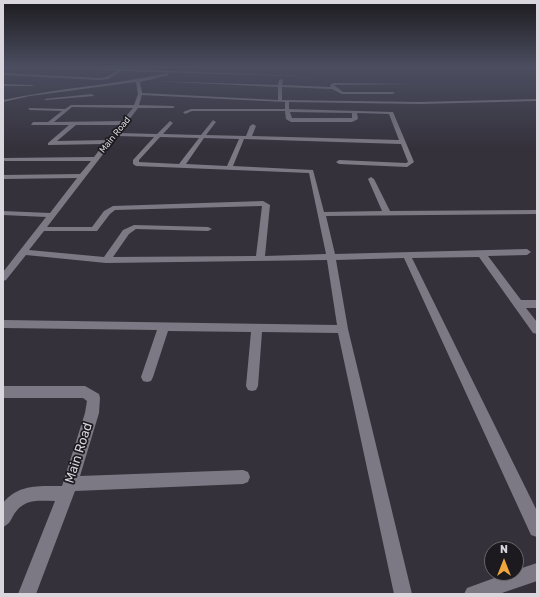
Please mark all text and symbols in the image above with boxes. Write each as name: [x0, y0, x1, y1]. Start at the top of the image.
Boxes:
street label: Main Road: [97, 115, 133, 155]
street label: Main Road: [62, 421, 96, 485]
north arrow: [484, 541, 524, 581]
text: N: [500, 543, 508, 556]

